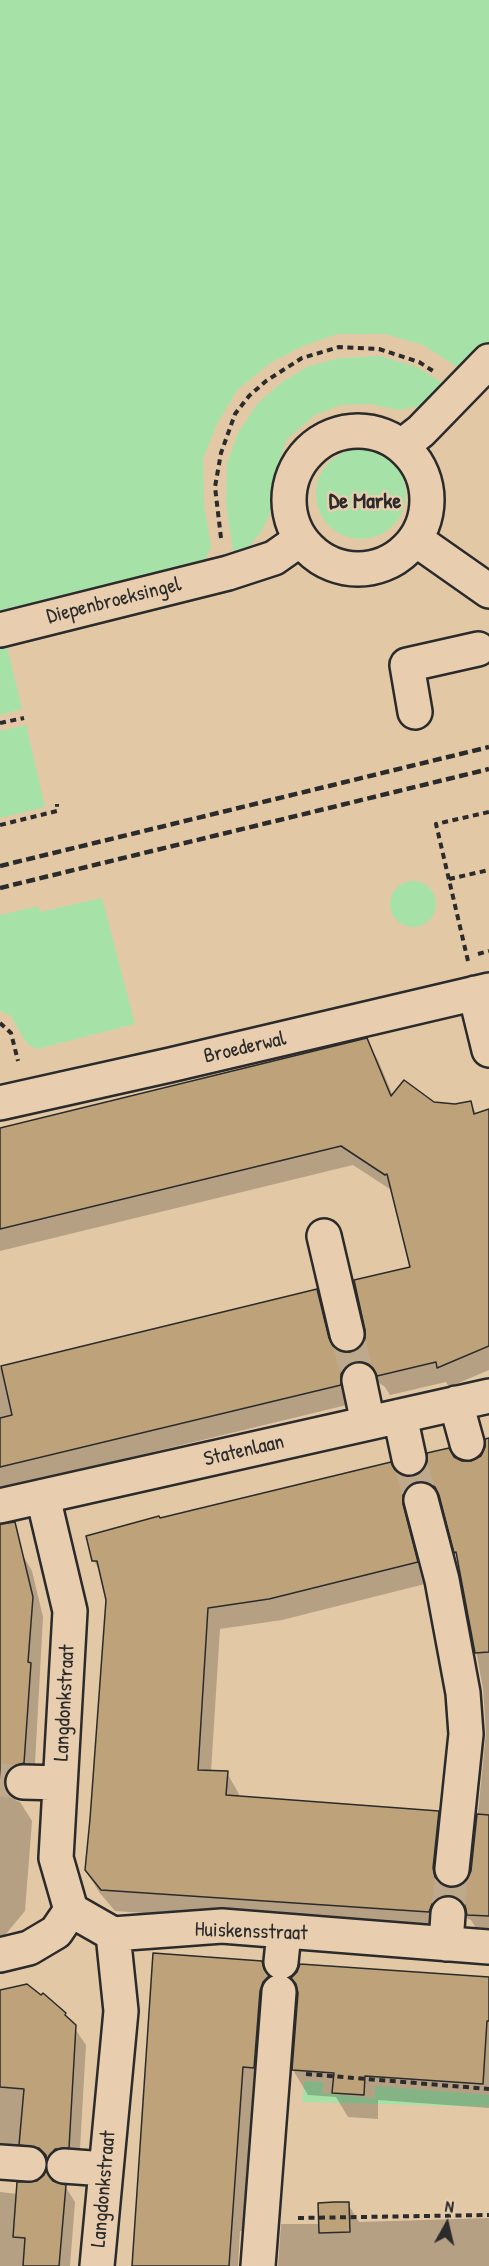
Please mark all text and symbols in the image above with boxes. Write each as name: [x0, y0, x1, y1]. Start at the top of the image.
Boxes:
district label: De Marke: [329, 489, 401, 515]
street label: Diepenbroeksingel: [44, 572, 184, 630]
street label: Broederwal: [201, 1026, 289, 1070]
street label: Statenlaan: [201, 1430, 287, 1472]
street label: Langdonkstraat: [49, 1644, 81, 1762]
street label: Huiskensstraat: [194, 1917, 308, 1947]
street label: Langdonkstraat: [86, 2130, 122, 2248]
north arrow: [417, 2194, 477, 2254]
text: N: [444, 2195, 455, 2218]

